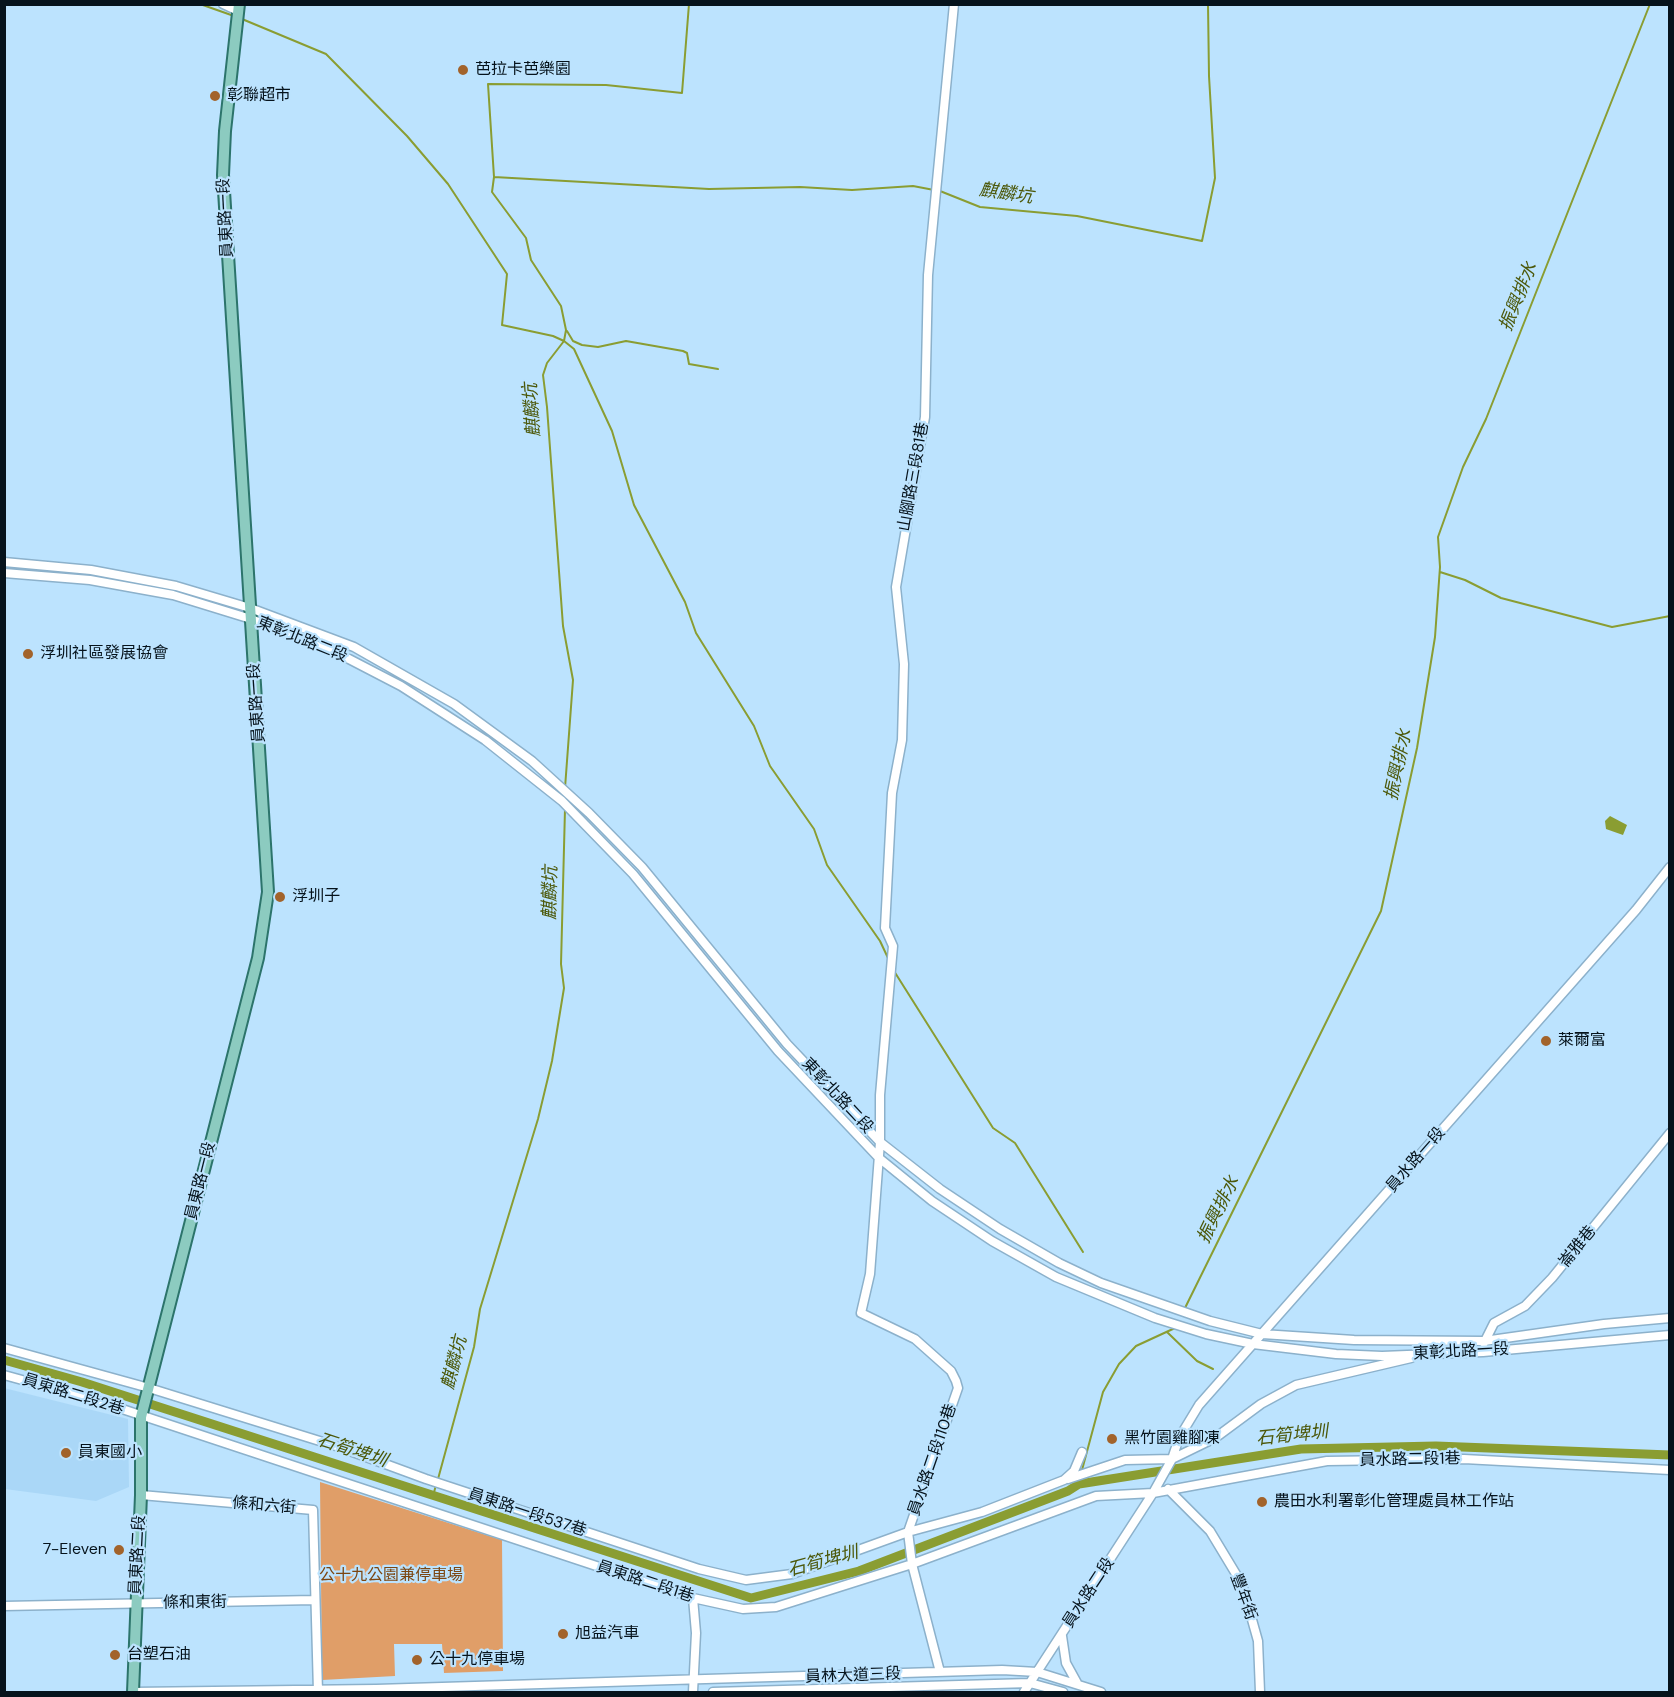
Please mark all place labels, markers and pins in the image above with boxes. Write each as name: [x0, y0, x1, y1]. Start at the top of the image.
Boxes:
place label: 芭拉卡芭樂園: [475, 60, 571, 80]
marker: 芭拉卡芭樂園: [456, 63, 470, 77]
place label: 彰聯超市: [227, 86, 291, 106]
marker: 彰聯超市: [208, 89, 222, 103]
place label: 浮圳社區發展協會: [40, 644, 168, 664]
marker: 浮圳社區發展協會: [21, 647, 35, 661]
place label: 浮圳子: [292, 887, 340, 907]
marker: 浮圳子: [273, 890, 287, 904]
place label: 萊爾富: [1558, 1031, 1606, 1051]
marker: 萊爾富: [1539, 1034, 1553, 1048]
place label: 黑竹園雞腳凍: [1124, 1429, 1220, 1449]
marker: 黑竹園雞腳凍: [1105, 1432, 1119, 1446]
place label: 員東國小: [78, 1443, 142, 1463]
marker: 員東國小: [59, 1446, 73, 1460]
place label: 農田水利署彰化管理處員林工作站: [1274, 1492, 1514, 1512]
marker: 農田水利署彰化管理處員林工作站: [1255, 1495, 1269, 1509]
place label: 7-Eleven: [43, 1540, 107, 1560]
marker: 7-Eleven: [112, 1543, 126, 1557]
place label: 旭益汽車: [575, 1624, 639, 1644]
marker: 旭益汽車: [556, 1627, 570, 1641]
place label: 台塑石油: [127, 1645, 191, 1665]
marker: 台塑石油: [108, 1648, 122, 1662]
place label: 公十九停車場: [429, 1650, 525, 1670]
marker: 公十九停車場: [410, 1653, 424, 1667]

